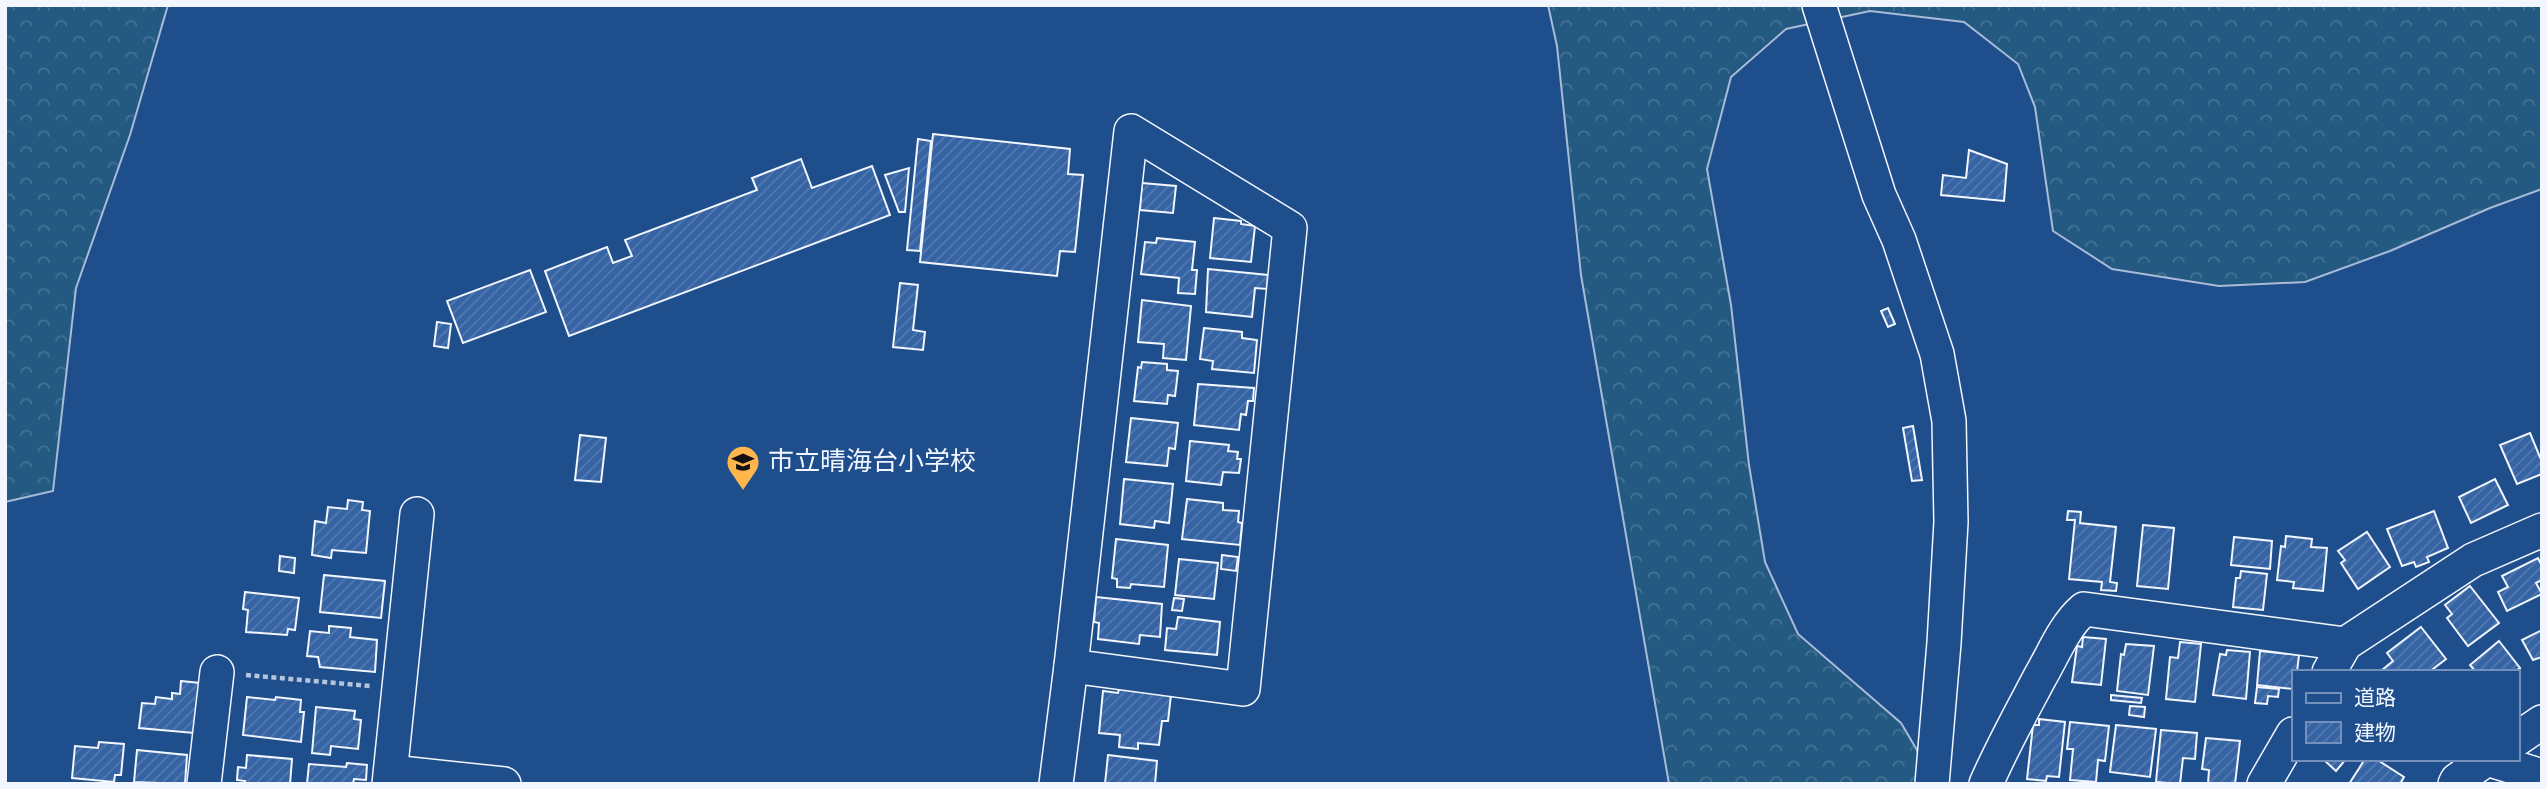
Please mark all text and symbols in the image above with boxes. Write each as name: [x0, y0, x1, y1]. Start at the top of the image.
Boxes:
school or university icon: 市立晴海台小学校: [724, 443, 762, 492]
place label: 市立晴海台小学校: [768, 447, 976, 475]
legend: [2292, 670, 2519, 761]
text: 道路: [2354, 687, 2396, 709]
text: 建物: [2354, 722, 2396, 744]

